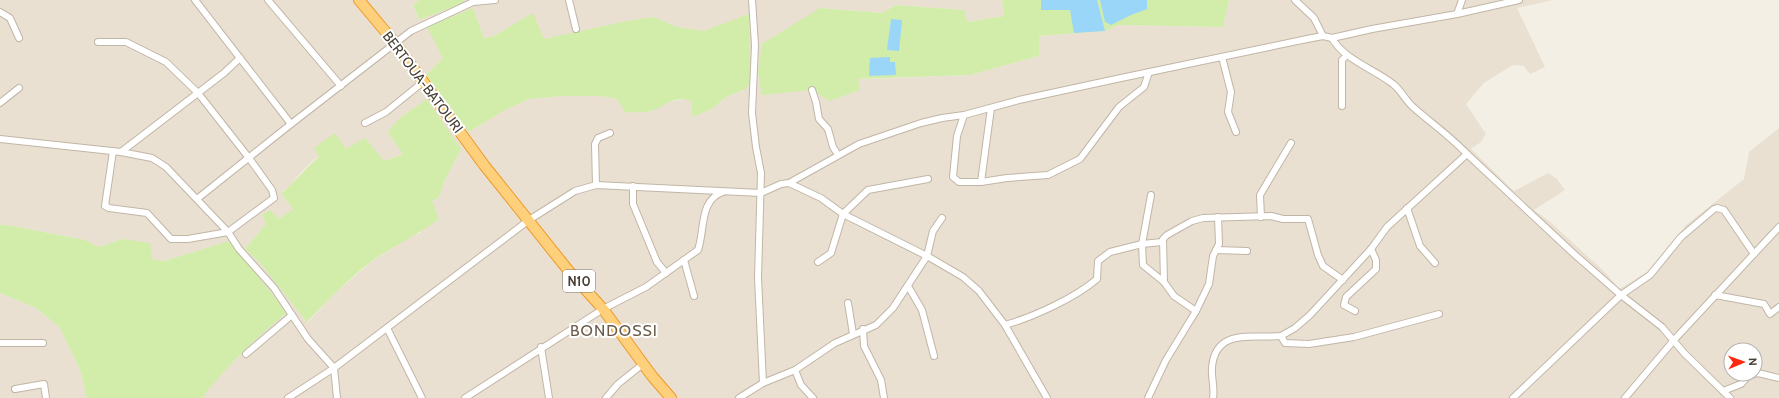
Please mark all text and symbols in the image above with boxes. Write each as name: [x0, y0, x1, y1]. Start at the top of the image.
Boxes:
street label: BERTOUA-BATOURI: [379, 27, 467, 137]
road number: N10: [563, 270, 595, 292]
district label: BONDOSSI: [570, 321, 658, 340]
north arrow: [1723, 342, 1763, 382]
text: N: [1746, 358, 1760, 366]

